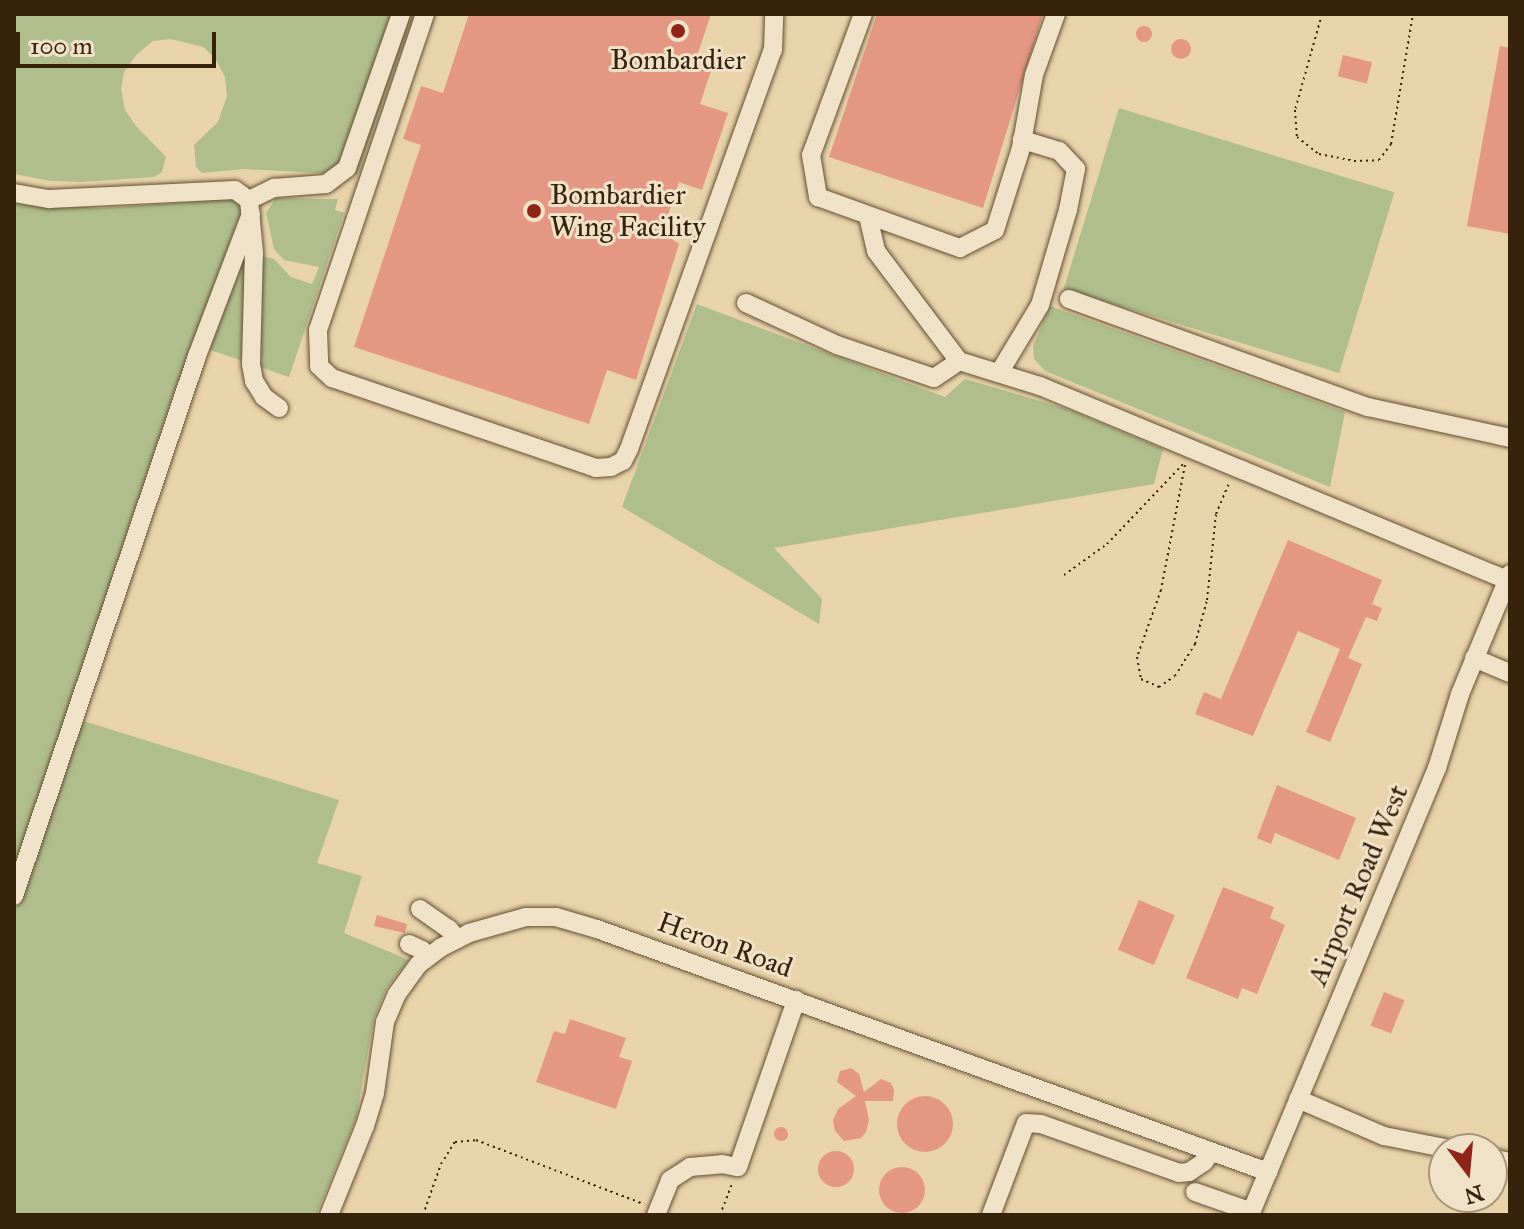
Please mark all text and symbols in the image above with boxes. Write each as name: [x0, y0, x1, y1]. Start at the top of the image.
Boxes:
scale bar: [20, 16, 220, 66]
marker: Bombardier: [669, 22, 687, 40]
text: 100 m: [30, 31, 93, 61]
place label: Bombardier: [610, 43, 746, 77]
place label: Bombardier Wing Facility: [550, 178, 706, 244]
marker: Bombardier Wing Facility: [525, 202, 543, 220]
street label: Airport Road West: [1301, 780, 1415, 990]
street label: Heron Road: [653, 905, 797, 985]
north arrow: [1428, 1133, 1508, 1213]
text: N: [1462, 1179, 1487, 1210]

